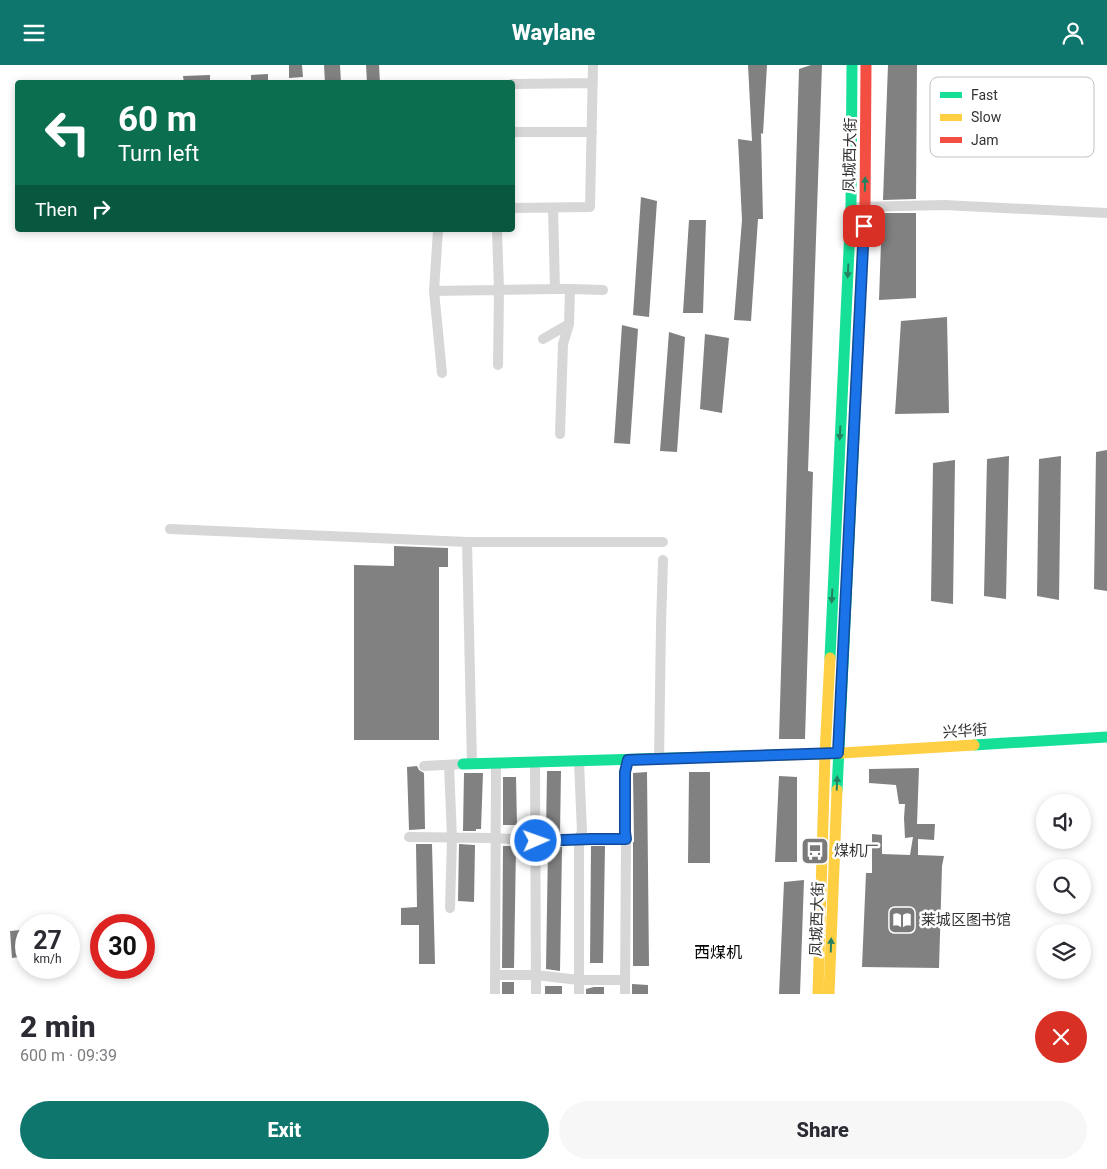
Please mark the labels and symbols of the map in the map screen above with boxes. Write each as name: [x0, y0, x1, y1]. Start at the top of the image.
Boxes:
legend: [930, 77, 1094, 157]
text: Fast: [971, 87, 998, 103]
text: Slow: [971, 109, 1002, 125]
street label: 凤城西大街: [840, 117, 860, 193]
text: Jam: [971, 132, 999, 148]
one-way arrow: [861, 175, 869, 191]
pin: [843, 205, 885, 247]
one-way arrow: [843, 263, 851, 279]
one-way arrow: [836, 426, 844, 442]
one-way arrow: [828, 588, 836, 604]
street label: 兴华街: [942, 720, 988, 742]
one-way arrow: [833, 775, 841, 791]
position arrow: [509, 814, 561, 866]
bus stop icon: 煤机厂: [800, 836, 830, 866]
place label: 煤机厂: [834, 842, 879, 860]
street label: 凤城西大街: [807, 881, 827, 957]
library icon: 莱城区图书馆: [887, 905, 917, 935]
place label: 莱城区图书馆: [921, 911, 1011, 929]
speed limit sign: 30: [90, 914, 155, 979]
one-way arrow: [827, 937, 835, 953]
district label: 西煤机: [694, 943, 742, 962]

